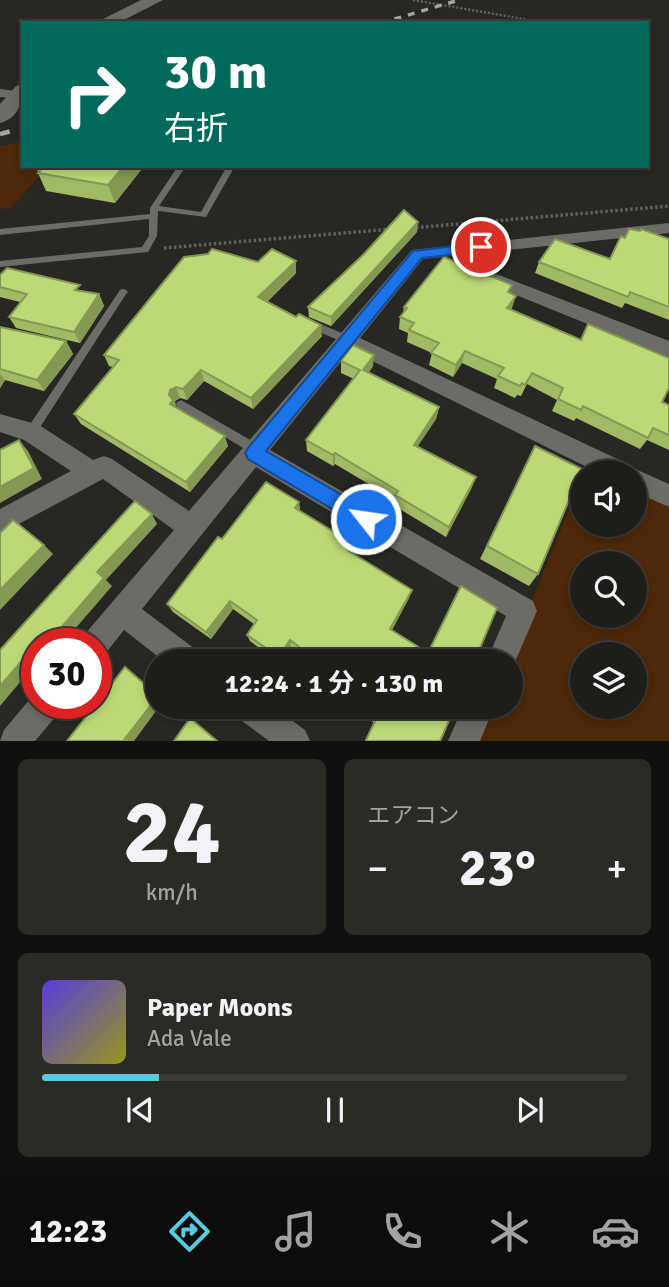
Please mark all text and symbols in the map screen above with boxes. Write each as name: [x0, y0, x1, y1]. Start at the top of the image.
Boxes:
text: 30 m: [164, 42, 267, 102]
icon: right: [49, 49, 140, 140]
text: 右折: [164, 109, 228, 148]
pin: [451, 217, 511, 277]
icon: arrive: [462, 228, 500, 266]
map controls: [570, 460, 647, 719]
button: sound: [570, 460, 647, 537]
position arrow: [329, 482, 403, 556]
button: search: [570, 551, 647, 628]
speed limit sign: 30: [21, 628, 112, 719]
button: layers: [570, 642, 647, 719]
text: 12:24 · 1 分 · 130 m: [225, 668, 443, 700]
text: 24: [123, 776, 221, 889]
text: エアコン: [368, 801, 460, 830]
text: 23°: [459, 836, 536, 900]
text: −: [368, 845, 388, 892]
text: +: [606, 845, 627, 892]
text: km/h: [146, 878, 198, 907]
text: Paper Moons: [147, 992, 293, 1024]
text: Ada Vale: [147, 1024, 232, 1053]
icon: previous: [121, 1091, 159, 1129]
icon: pause: [316, 1091, 354, 1129]
icon: next: [511, 1091, 549, 1129]
icon: directions: [165, 1207, 214, 1256]
icon: music: [271, 1207, 320, 1256]
icon: phone: [378, 1207, 427, 1256]
icon: climate: [485, 1207, 534, 1256]
icon: car: [591, 1207, 640, 1256]
text: 12:23: [29, 1212, 107, 1251]

